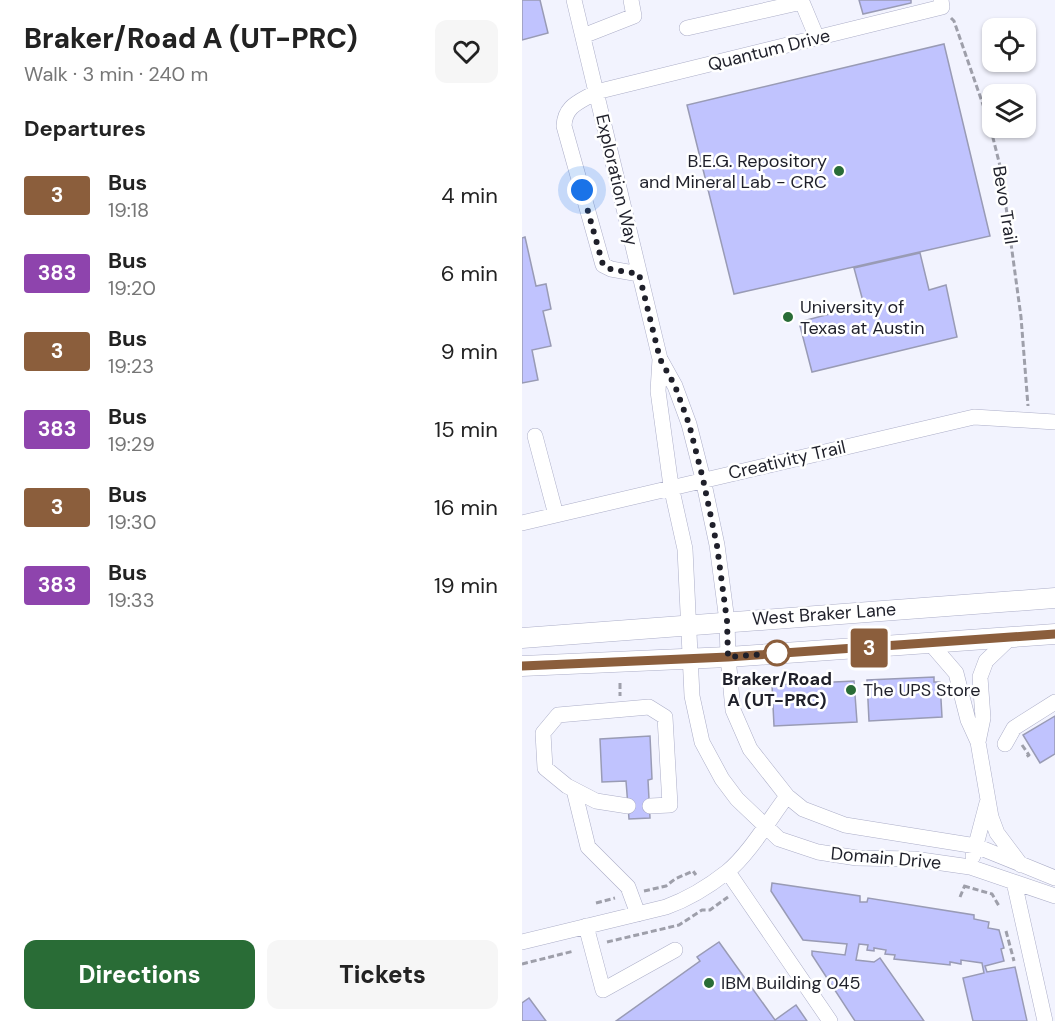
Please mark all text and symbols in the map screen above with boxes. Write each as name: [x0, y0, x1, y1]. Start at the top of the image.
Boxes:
map controls: [982, 18, 1036, 138]
button: locate: [982, 18, 1036, 72]
text: Braker/Road A (UT-PRC): [24, 20, 358, 57]
button: heart: [435, 20, 498, 83]
street label: Quantum Drive: [705, 23, 833, 77]
text: Walk · 3 min · 240 m: [24, 61, 208, 87]
button: layers: [982, 84, 1036, 138]
street label: Exploration Way: [590, 112, 644, 248]
text: Departures: [24, 114, 146, 143]
place label: B.E.G. Repository and Mineral Lab - CRC: [639, 149, 827, 194]
marker: B.E.G. Repository and Mineral Lab - CRC: [832, 164, 846, 178]
street label: Bevo Trail: [987, 164, 1023, 246]
text: Bus: [108, 168, 147, 197]
your location: [567, 175, 597, 205]
text: 3: [51, 181, 63, 209]
text: 4 min: [441, 181, 498, 210]
text: 19:18: [108, 197, 149, 223]
text: Bus: [108, 246, 147, 275]
text: 383: [38, 259, 76, 287]
text: 6 min: [441, 259, 498, 288]
text: 19:20: [108, 275, 156, 301]
place label: University of Texas at Austin: [800, 295, 925, 340]
marker: University of Texas at Austin: [781, 310, 795, 324]
text: Bus: [108, 324, 147, 353]
text: 3: [51, 337, 63, 365]
text: 9 min: [441, 337, 498, 366]
text: 19:23: [108, 353, 154, 379]
text: Bus: [108, 402, 147, 431]
text: 383: [38, 415, 76, 443]
text: 15 min: [434, 415, 498, 444]
text: 19:29: [108, 431, 155, 457]
street label: Creativity Trail: [726, 435, 848, 485]
text: Bus: [108, 480, 147, 509]
text: 3: [51, 493, 63, 521]
text: 16 min: [434, 493, 498, 522]
text: 19:30: [108, 509, 156, 535]
text: Bus: [108, 558, 147, 587]
text: 383: [38, 571, 76, 599]
text: 19 min: [434, 571, 498, 600]
text: 19:33: [108, 587, 154, 613]
street label: West Braker Lane: [751, 597, 897, 631]
line badge: 3: [850, 628, 888, 668]
text: 3: [863, 634, 875, 662]
marker: Braker/Road A (UT-PRC): [764, 640, 790, 666]
place label: Braker/Road A (UT-PRC): [722, 667, 832, 712]
place label: The UPS Store: [863, 678, 980, 702]
marker: The UPS Store: [844, 683, 858, 697]
street label: Domain Drive: [830, 841, 942, 875]
button: Directions: [24, 940, 255, 1009]
button: Tickets: [267, 940, 498, 1009]
place label: IBM Building 045: [721, 971, 860, 995]
marker: IBM Building 045: [702, 976, 716, 990]

